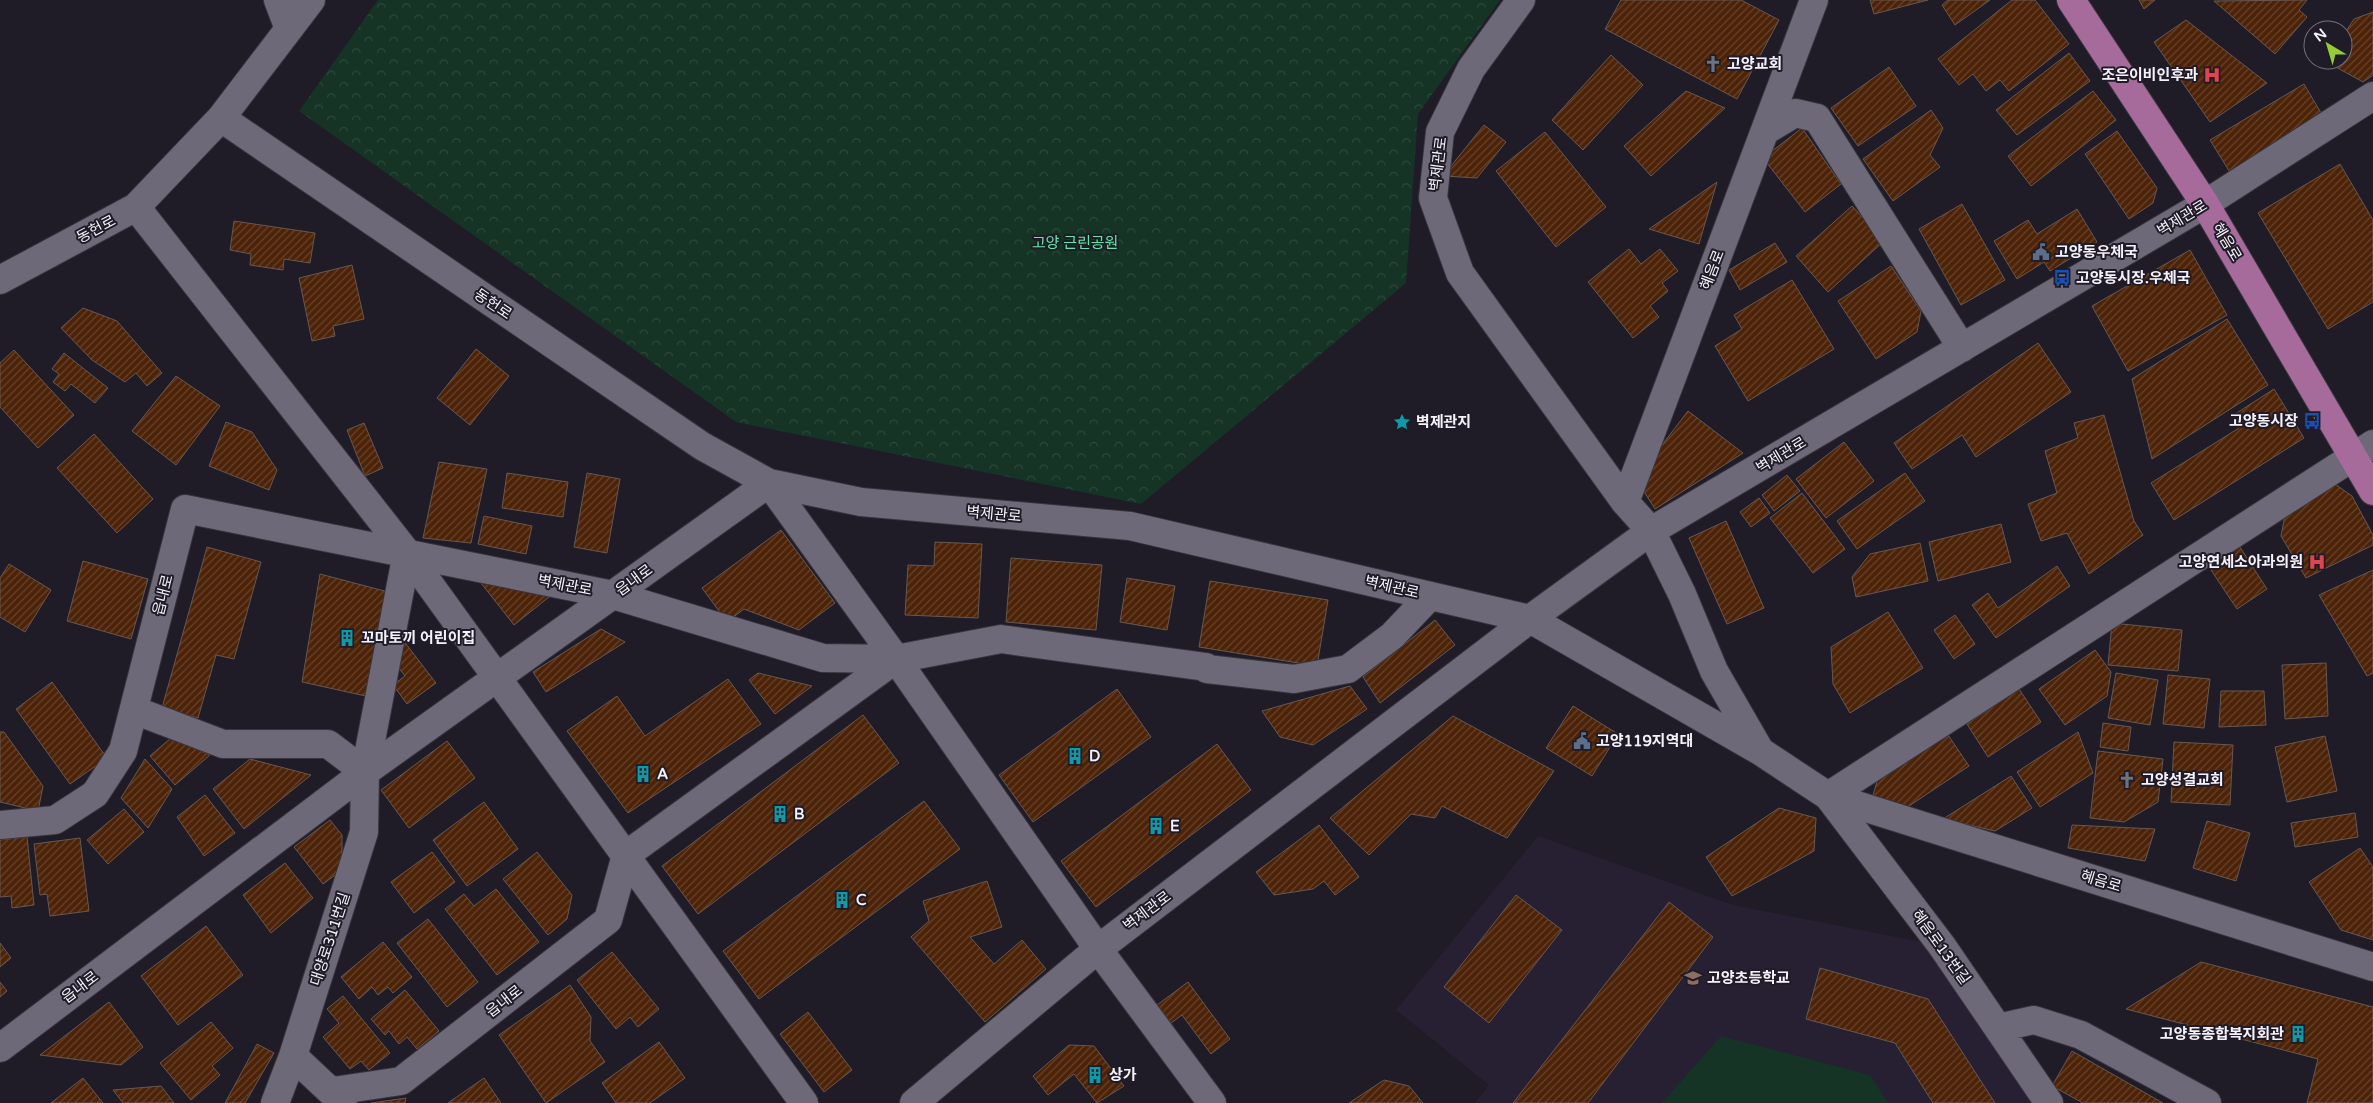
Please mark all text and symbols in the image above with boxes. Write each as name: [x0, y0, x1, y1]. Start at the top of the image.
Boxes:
north arrow: [2303, 20, 2353, 70]
text: N: [2311, 25, 2330, 45]
church icon: 고양교회: [1703, 54, 1723, 74]
place label: 고양교회: [1727, 55, 1782, 73]
hospital icon: 조은이비인후과: [2202, 65, 2222, 85]
place label: 조은이비인후과: [2101, 66, 2198, 84]
street label: 벽제관로: [1426, 136, 1450, 192]
street label: 벽제관로: [2154, 196, 2210, 240]
street label: 동헌로: [73, 211, 119, 247]
street label: 혜음로: [2209, 220, 2245, 264]
park label: 고양 근린공원: [1032, 234, 1118, 252]
public building icon: 고양동우체국: [2031, 242, 2051, 262]
place label: 고양동우체국: [2055, 243, 2138, 261]
street label: 혜음로: [1696, 247, 1728, 293]
bus stop icon: 고양동시장.우체국: [2052, 268, 2072, 288]
place label: 고양동시장.우체국: [2076, 269, 2191, 287]
street label: 동헌로: [471, 285, 515, 323]
bus stop icon: 고양동시장: [2302, 411, 2322, 431]
place icon: 벽제관지: [1392, 412, 1412, 432]
place label: 고양동시장: [2229, 412, 2298, 430]
place label: 벽제관지: [1416, 413, 1471, 431]
street label: 벽제관로: [1753, 433, 1809, 477]
street label: 벽제관로: [966, 503, 1022, 525]
hospital icon: 고양연세소아과의원: [2307, 552, 2327, 572]
place label: 고양연세소아과의원: [2179, 553, 2303, 571]
street label: 읍내로: [612, 561, 656, 599]
street label: 벽제관로: [536, 571, 594, 599]
street label: 벽제관로: [1363, 572, 1421, 602]
street label: 읍내로: [149, 573, 177, 617]
building icon: 꼬마토끼 어린이집: [337, 628, 357, 648]
place label: 꼬마토끼 어린이집: [361, 629, 475, 647]
public building icon: 고양119지역대: [1572, 731, 1592, 751]
place label: 고양119지역대: [1596, 732, 1693, 750]
building icon: D: [1065, 746, 1085, 766]
place label: D: [1089, 747, 1100, 765]
building icon: A: [633, 764, 653, 784]
place label: A: [657, 765, 668, 783]
church icon: 고양성결교회: [2117, 770, 2137, 790]
place label: 고양성결교회: [2141, 771, 2224, 789]
building icon: B: [770, 804, 790, 824]
place label: B: [794, 805, 804, 823]
building icon: E: [1146, 816, 1166, 836]
place label: E: [1170, 817, 1180, 835]
street label: 혜음로: [2079, 866, 2123, 896]
street label: 벽제관로: [1120, 887, 1174, 935]
street label: 대양로311번길: [306, 890, 354, 988]
building icon: C: [832, 890, 852, 910]
place label: C: [856, 891, 867, 909]
street label: 혜음로13번길: [1908, 906, 1974, 988]
street label: 읍내로: [58, 967, 102, 1007]
school or university icon: 고양초등학교: [1683, 968, 1703, 988]
place label: 고양초등학교: [1707, 969, 1790, 987]
street label: 읍내로: [482, 981, 526, 1021]
building icon: 고양동종합복지회관: [2288, 1024, 2308, 1044]
place label: 고양동종합복지회관: [2160, 1025, 2284, 1043]
building icon: 상가: [1085, 1065, 1105, 1085]
place label: 상가: [1109, 1066, 1137, 1084]

